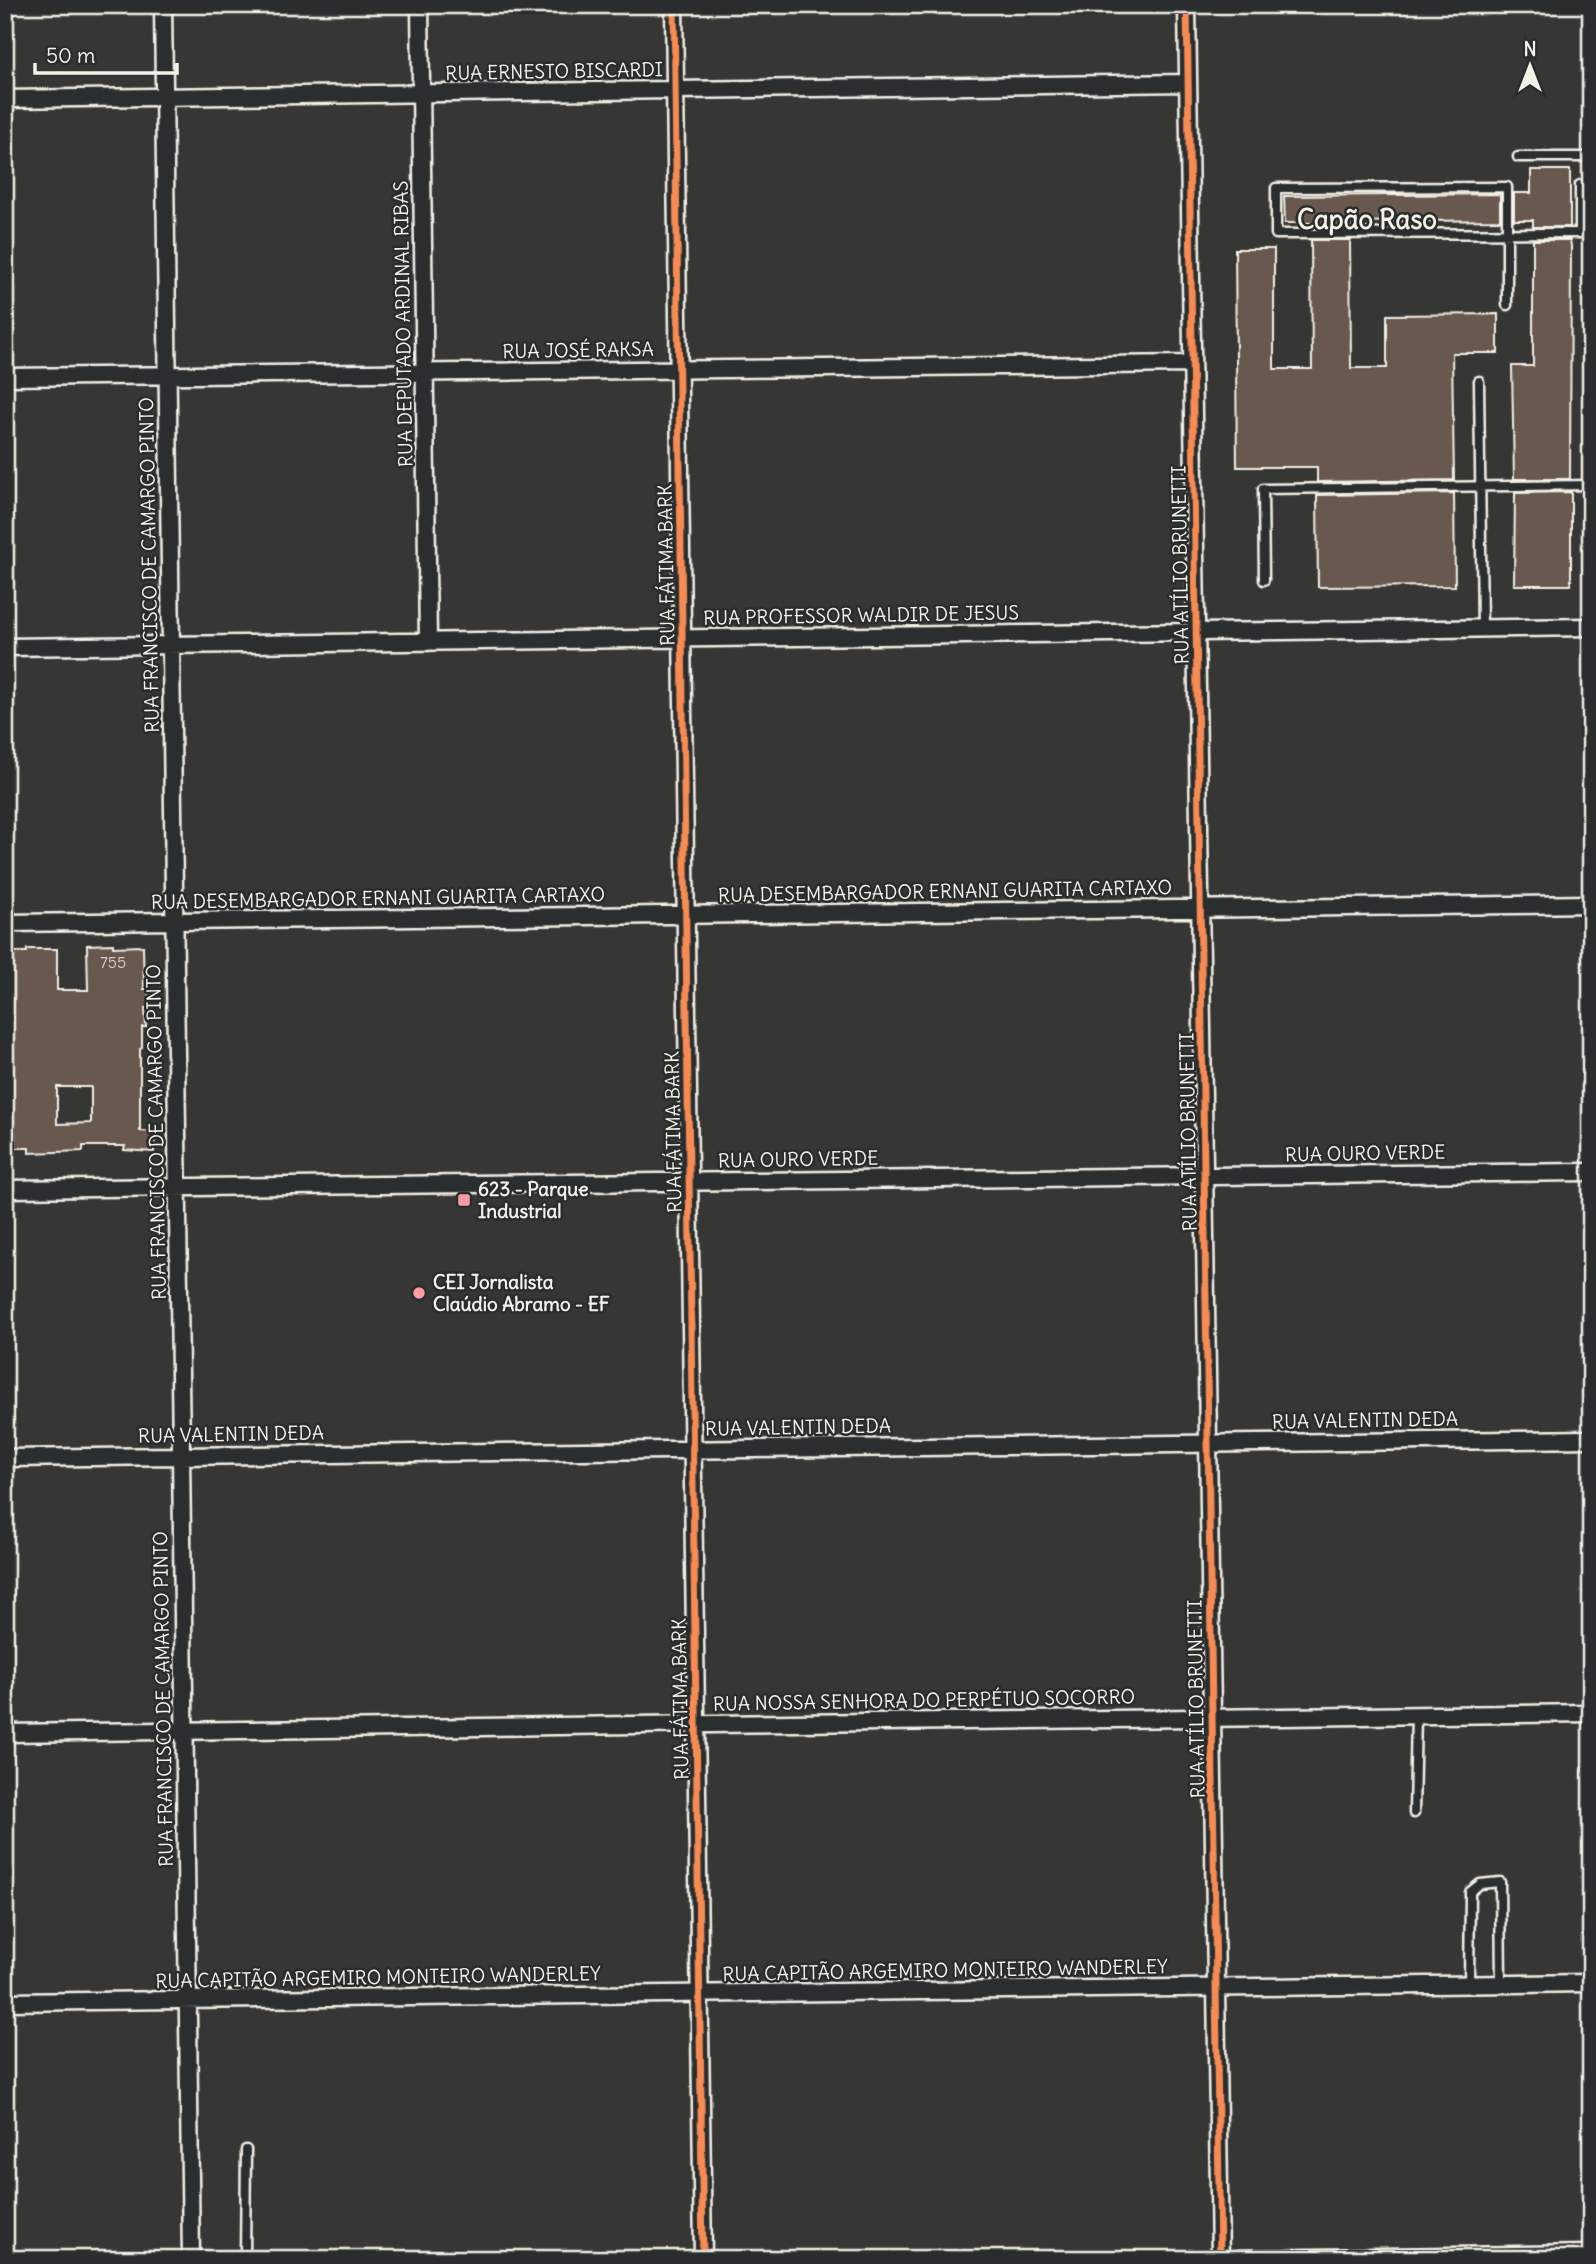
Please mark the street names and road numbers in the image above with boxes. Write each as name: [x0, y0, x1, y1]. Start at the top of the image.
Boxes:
street label: RUA ERNESTO BISCARDI: [445, 57, 663, 85]
street label: RUA DEPUTADO ARDINAL RIBAS: [389, 181, 417, 467]
street label: RUA JOSÉ RAKSA: [502, 337, 654, 363]
street label: RUA FRANCISCO DE CAMARGO PINTO: [134, 397, 164, 733]
street label: RUA ATÍLIO BRUNETTI: [1166, 465, 1194, 665]
street label: RUA FÁTIMA BARK: [653, 484, 679, 646]
street label: RUA PROFESSOR WALDIR DE JESUS: [703, 600, 1019, 630]
street label: RUA DESEMBARGADOR ERNANI GUARITA CARTAXO: [718, 875, 1172, 907]
street label: RUA DESEMBARGADOR ERNANI GUARITA CARTAXO: [151, 882, 605, 914]
street label: RUA FRANCISCO DE CAMARGO PINTO: [141, 964, 171, 1300]
street label: RUA ATÍLIO BRUNETTI: [1174, 1032, 1202, 1232]
street label: RUA FÁTIMA BARK: [660, 1051, 686, 1213]
street label: RUA OURO VERDE: [1285, 1140, 1445, 1166]
street label: RUA OURO VERDE: [718, 1146, 878, 1172]
street label: RUA VALENTIN DEDA: [1272, 1406, 1458, 1434]
street label: RUA VALENTIN DEDA: [705, 1413, 891, 1441]
street label: RUA VALENTIN DEDA: [138, 1420, 324, 1448]
street label: RUA FRANCISCO DE CAMARGO PINTO: [148, 1531, 178, 1867]
street label: RUA ATÍLIO BRUNETTI: [1182, 1599, 1210, 1799]
street label: RUA FÁTIMA BARK: [667, 1618, 693, 1780]
street label: RUA NOSSA SENHORA DO PERPÉTUO SOCORRO: [713, 1684, 1135, 1716]
street label: RUA CAPITÃO ARGEMIRO MONTEIRO WANDERLEY: [722, 1953, 1168, 1986]
street label: RUA CAPITÃO ARGEMIRO MONTEIRO WANDERLEY: [155, 1960, 601, 1993]

